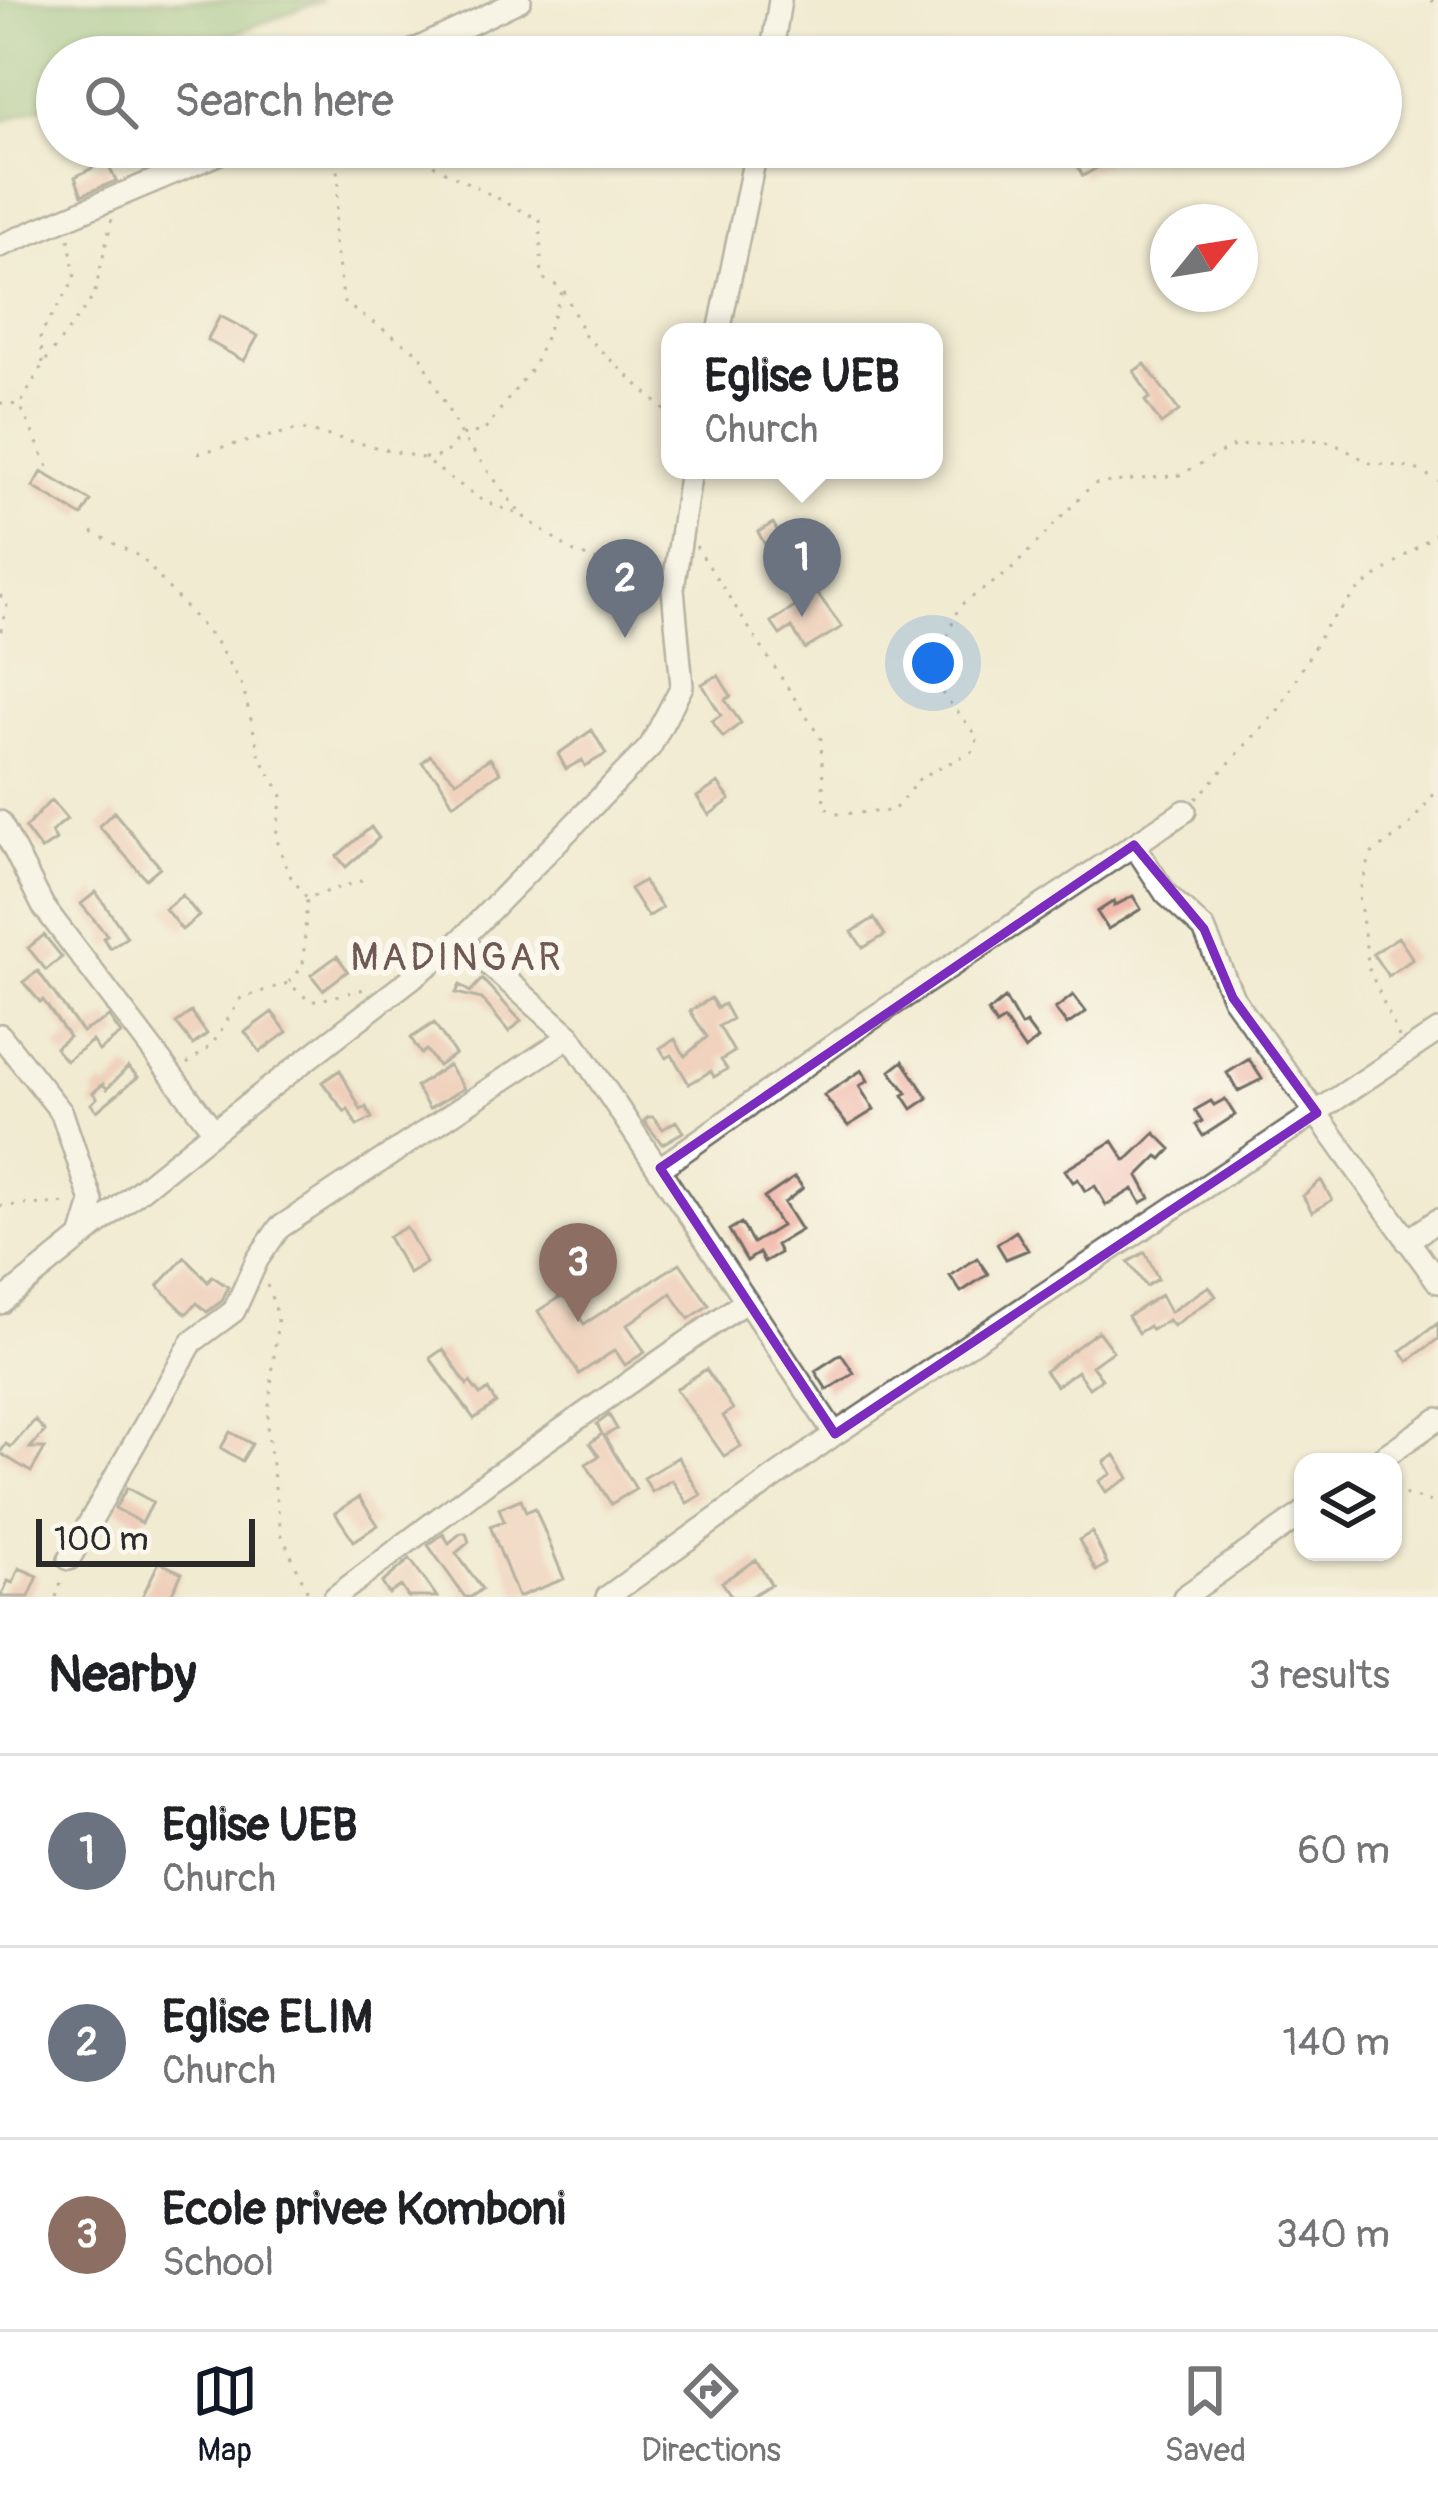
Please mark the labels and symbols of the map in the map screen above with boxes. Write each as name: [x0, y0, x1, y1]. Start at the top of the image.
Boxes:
north arrow: [1150, 204, 1258, 312]
pin: 1: [763, 518, 841, 617]
pin: 2: [586, 539, 664, 638]
your location: [903, 633, 963, 693]
district label: MADINGAR: [351, 933, 563, 982]
pin: 3: [539, 1223, 617, 1322]
scale bar: [36, 1513, 255, 1566]

